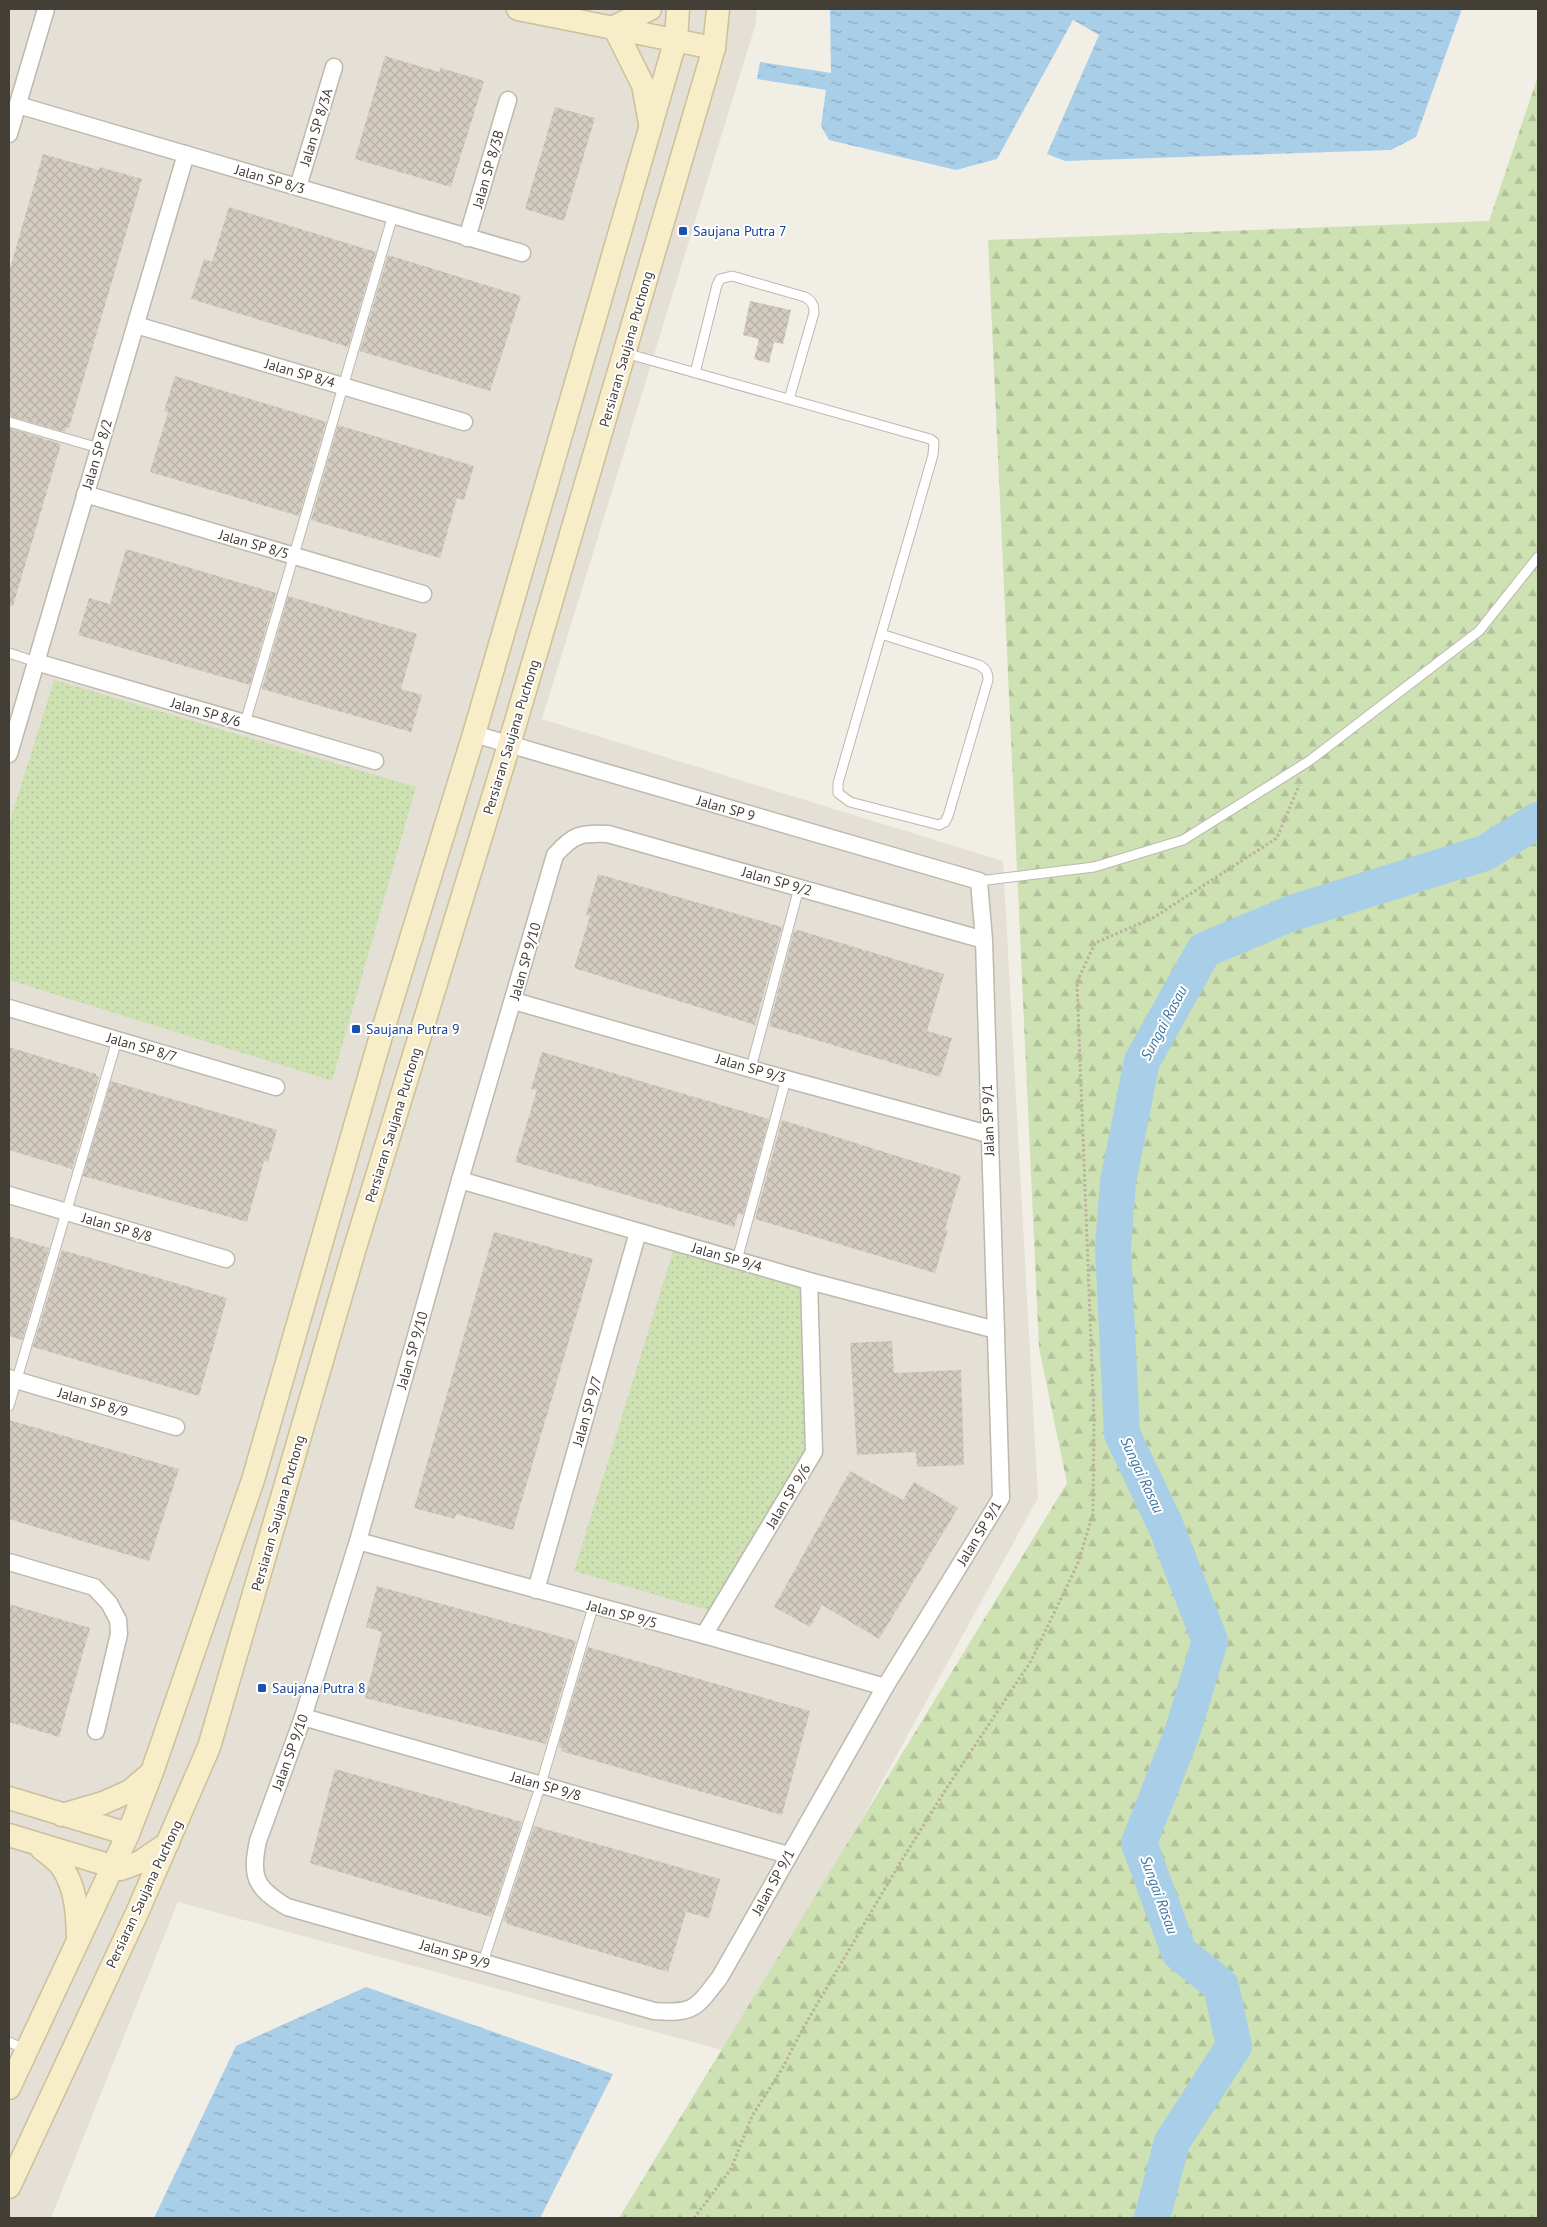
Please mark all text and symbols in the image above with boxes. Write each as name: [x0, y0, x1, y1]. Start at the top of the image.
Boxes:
street label: Jalan SP 8/3A: [295, 85, 337, 169]
street label: Jalan SP 8/3B: [468, 128, 508, 211]
street label: Jalan SP 8/3: [232, 160, 307, 198]
place label: Saujana Putra 7: [693, 222, 787, 240]
marker: Saujana Putra 7: [677, 225, 689, 237]
street label: Persiaran Saujana Puchong: [595, 269, 657, 429]
street label: Jalan SP 8/4: [262, 354, 337, 392]
street label: Jalan SP 8/2: [78, 417, 116, 492]
street label: Jalan SP 8/5: [216, 525, 291, 563]
street label: Persiaran Saujana Puchong: [479, 657, 543, 817]
street label: Jalan SP 8/6: [168, 693, 243, 731]
street label: Jalan SP 9: [694, 791, 757, 825]
street label: Jalan SP 9/2: [739, 862, 814, 900]
street label: Jalan SP 9/10: [505, 920, 545, 1003]
water label: Sungai Rasau: [1136, 982, 1191, 1063]
place label: Saujana Putra 9: [366, 1020, 460, 1038]
marker: Saujana Putra 9: [350, 1023, 362, 1035]
street label: Jalan SP 8/7: [104, 1028, 179, 1066]
street label: Persiaran Saujana Puchong: [361, 1045, 425, 1205]
street label: Jalan SP 9/3: [713, 1049, 788, 1087]
street label: Jalan SP 9/1: [978, 1084, 998, 1157]
street label: Jalan SP 8/8: [79, 1208, 154, 1246]
street label: Jalan SP 9/4: [689, 1238, 764, 1276]
street label: Jalan SP 9/10: [392, 1309, 432, 1392]
street label: Jalan SP 9/7: [568, 1374, 606, 1449]
street label: Jalan SP 8/9: [55, 1383, 130, 1421]
street label: Persiaran Saujana Puchong: [247, 1433, 309, 1593]
water label: Sungai Rasau: [1117, 1434, 1169, 1516]
street label: Jalan SP 9/6: [761, 1460, 814, 1532]
street label: Jalan SP 9/1: [952, 1497, 1005, 1569]
street label: Jalan SP 9/5: [584, 1596, 659, 1632]
place label: Saujana Putra 8: [272, 1679, 366, 1697]
marker: Saujana Putra 8: [256, 1682, 268, 1694]
street label: Jalan SP 9/10: [268, 1711, 312, 1793]
street label: Jalan SP 9/8: [508, 1767, 583, 1805]
street label: Persiaran Saujana Puchong: [102, 1817, 186, 1971]
street label: Jalan SP 9/1: [747, 1846, 798, 1919]
water label: Sungai Rasau: [1137, 1853, 1183, 1937]
street label: Jalan SP 9/9: [417, 1935, 492, 1973]

